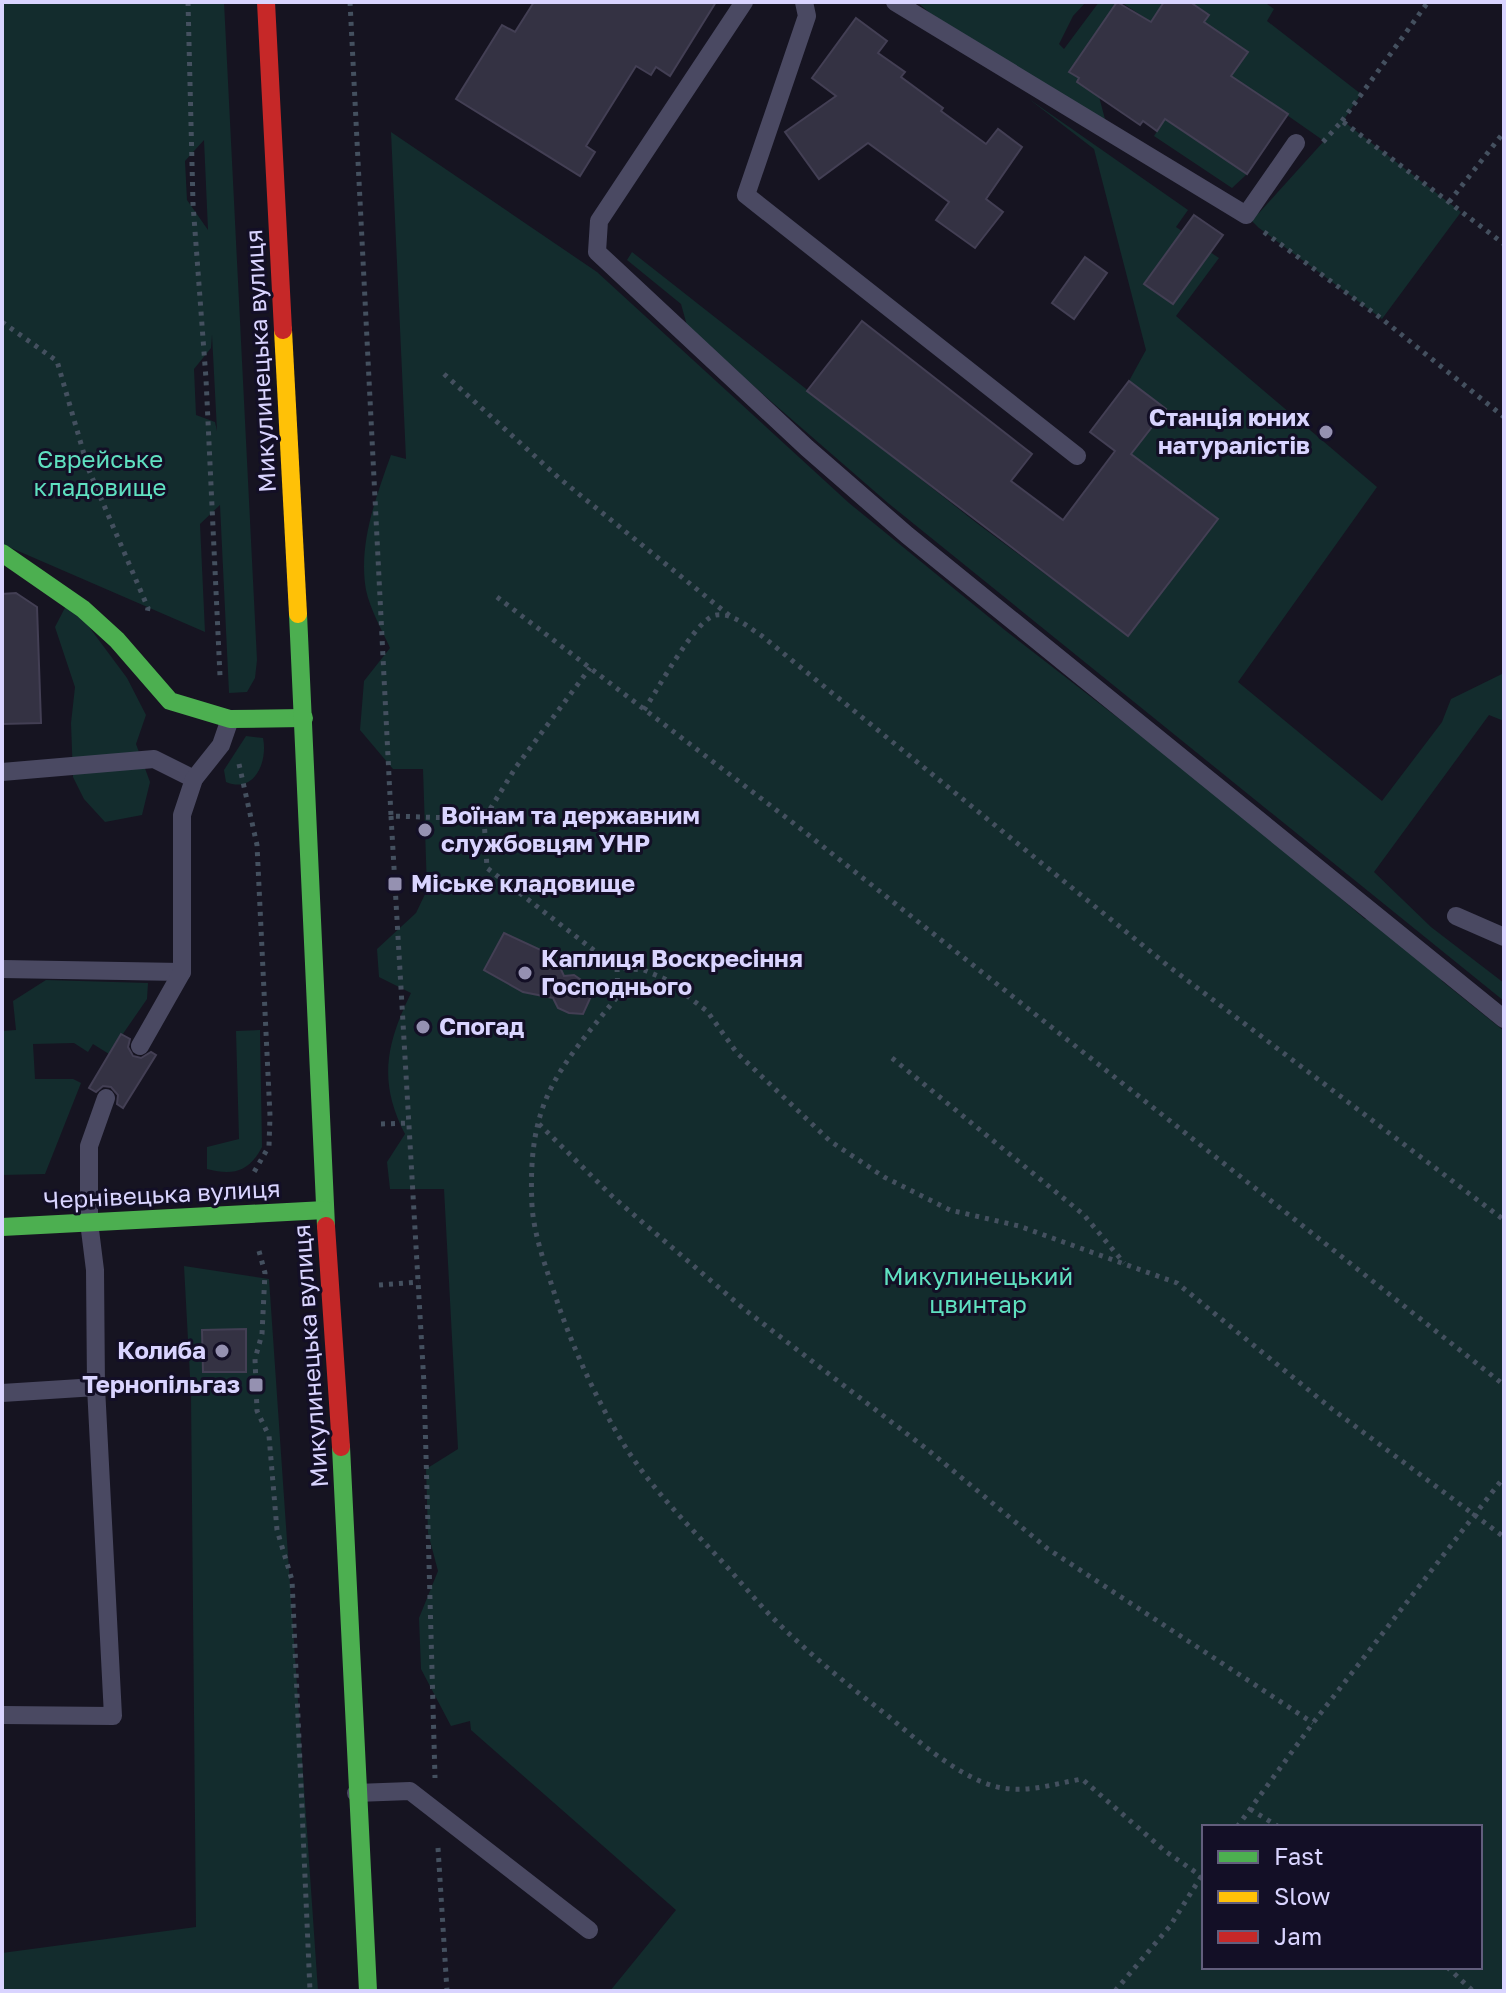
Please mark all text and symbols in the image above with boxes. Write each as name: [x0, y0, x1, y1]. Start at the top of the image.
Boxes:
street label: Микулинецька вулиця: [238, 229, 281, 493]
place label: Станція юних натуралістів: [1149, 402, 1310, 459]
marker: Станція юних натуралістів: [1317, 423, 1335, 441]
park label: Єврейське кладовище: [33, 444, 167, 501]
place label: Воїнам та державним службовцям УНР: [441, 800, 700, 857]
marker: Воїнам та державним службовцям УНР: [416, 821, 434, 839]
place label: Міське кладовище: [411, 868, 635, 897]
marker: Міське кладовище: [386, 875, 404, 893]
place label: Каплиця Воскресіння Господнього: [541, 943, 803, 1000]
marker: Каплиця Воскресіння Господнього: [516, 964, 534, 982]
place label: Спогад: [439, 1011, 524, 1040]
marker: Спогад: [414, 1018, 432, 1036]
street label: Чернівецька вулиця: [43, 1173, 281, 1214]
street label: Микулинецька вулиця: [286, 1224, 333, 1489]
park label: Микулинецький цвинтар: [883, 1261, 1073, 1318]
place label: Колиба: [117, 1335, 206, 1364]
marker: Колиба: [213, 1342, 231, 1360]
place label: Тернопільгаз: [82, 1369, 240, 1398]
marker: Тернопільгаз: [247, 1376, 265, 1394]
legend: [1202, 1825, 1482, 1969]
text: Fast: [1274, 1841, 1324, 1870]
text: Slow: [1274, 1881, 1330, 1910]
text: Jam: [1274, 1921, 1322, 1950]

